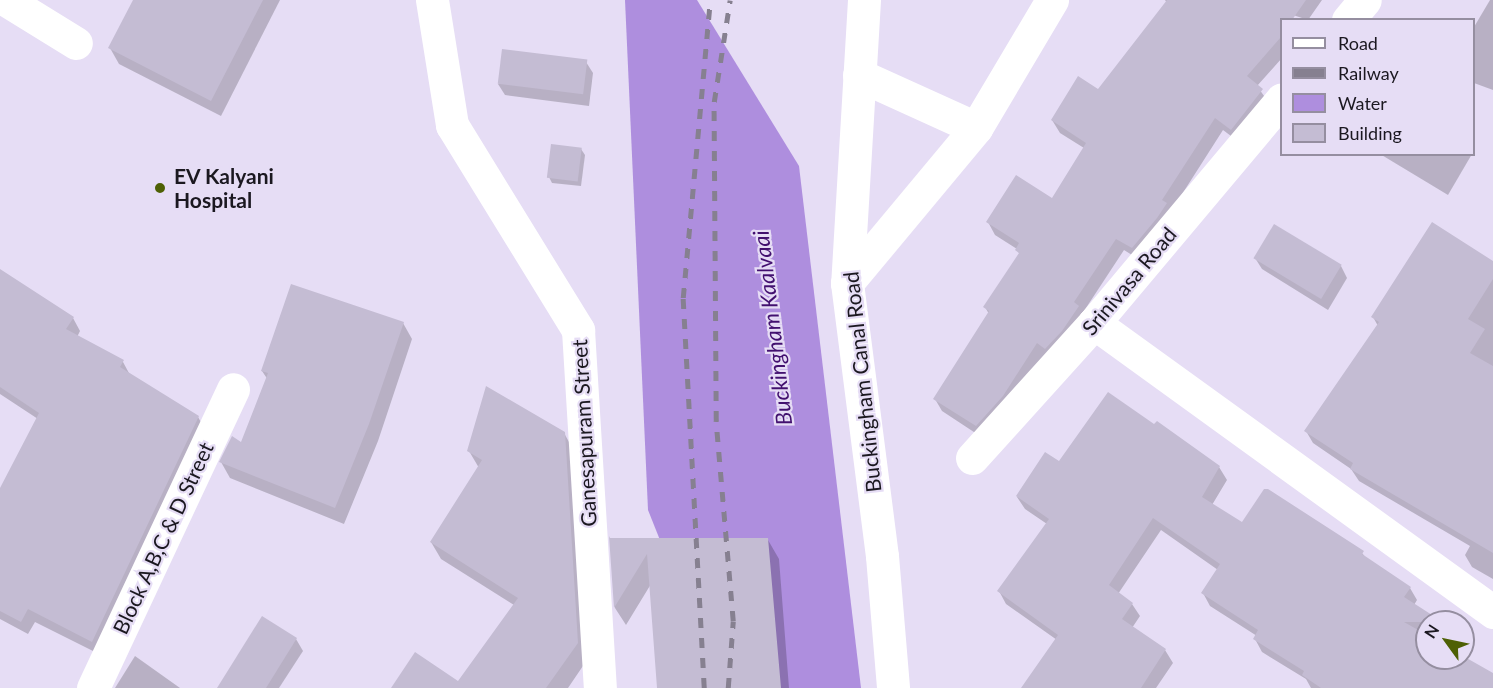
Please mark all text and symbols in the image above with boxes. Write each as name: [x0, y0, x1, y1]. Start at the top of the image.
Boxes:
legend: [1280, 18, 1475, 156]
text: Road: [1338, 32, 1378, 54]
text: Railway: [1338, 62, 1399, 84]
text: Water: [1338, 92, 1387, 114]
text: Building: [1338, 122, 1402, 144]
place label: EV Kalyani Hospital: [174, 163, 275, 213]
marker: EV Kalyani Hospital: [151, 179, 169, 197]
street label: Srinivasa Road: [1077, 222, 1181, 340]
water label: Buckingham Kaalvaai: [747, 229, 797, 427]
street label: Buckingham Canal Road: [838, 270, 886, 494]
street label: Ganesapuram Street: [567, 339, 601, 527]
street label: Block A,B,C & D Street: [107, 438, 219, 638]
north arrow: [1415, 610, 1475, 670]
text: N: [1420, 621, 1442, 641]

